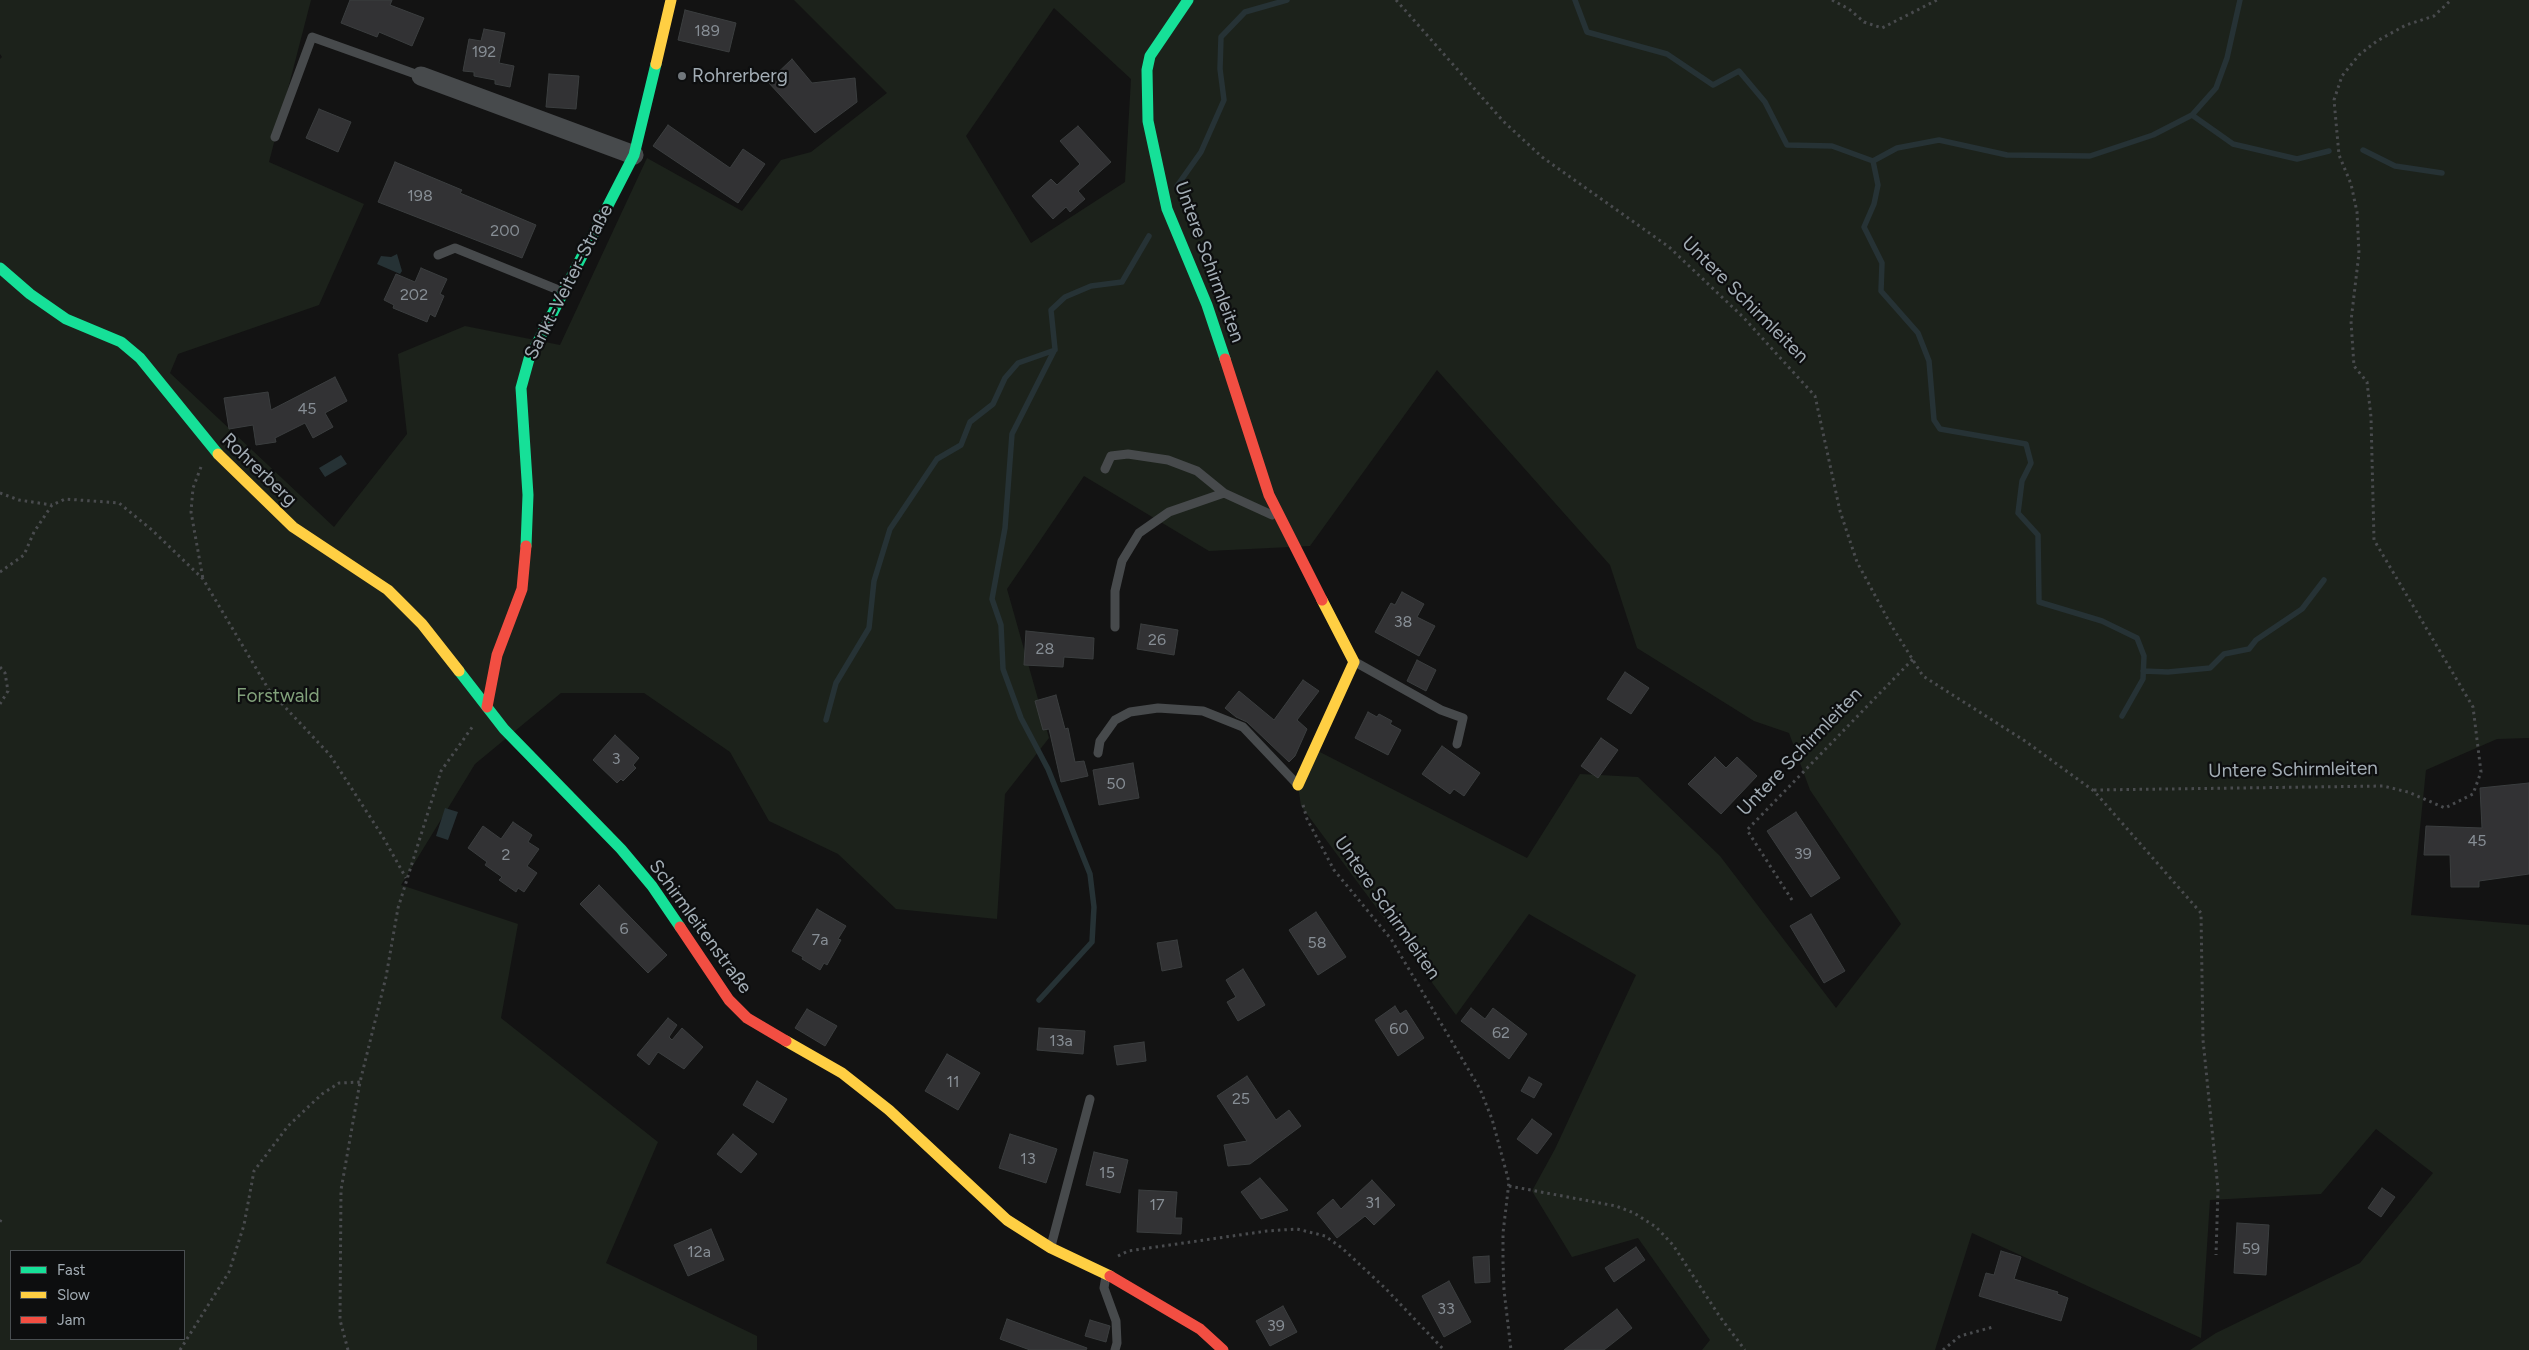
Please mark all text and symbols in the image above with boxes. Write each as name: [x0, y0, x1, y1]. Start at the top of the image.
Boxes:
house number: 189: [694, 21, 720, 41]
house number: 192: [472, 42, 496, 62]
place label: Rohrerberg: [692, 65, 788, 87]
marker: Rohrerberg: [676, 70, 688, 82]
street label: Untere Schirmleiten: [1169, 178, 1249, 346]
house number: 198: [407, 186, 433, 206]
street label: Sankt-Veiter-Straße: [520, 200, 618, 364]
house number: 200: [490, 221, 520, 241]
street label: Untere Schirmleiten: [1677, 232, 1813, 368]
house number: 202: [400, 285, 428, 305]
house number: 45: [297, 399, 317, 419]
street label: Rohrerberg: [217, 429, 301, 511]
house number: 38: [1394, 612, 1412, 632]
house number: 26: [1148, 630, 1166, 650]
house number: 28: [1036, 639, 1054, 659]
street label: Untere Schirmleiten: [1733, 683, 1867, 821]
park label: Forstwald: [236, 685, 320, 707]
house number: 3: [612, 749, 620, 769]
street label: Untere Schirmleiten: [2208, 757, 2378, 783]
house number: 50: [1106, 774, 1126, 794]
house number: 45: [2467, 831, 2487, 851]
street label: Untere Schirmleiten: [1329, 832, 1445, 984]
house number: 39: [1794, 844, 1812, 864]
house number: 2: [502, 845, 510, 865]
street label: Schirmleitenstraße: [644, 856, 756, 998]
house number: 6: [619, 919, 629, 939]
house number: 7a: [812, 930, 828, 950]
house number: 58: [1307, 933, 1327, 953]
house number: 60: [1389, 1019, 1409, 1039]
house number: 62: [1492, 1023, 1510, 1043]
house number: 13a: [1049, 1031, 1073, 1051]
house number: 11: [946, 1072, 960, 1092]
house number: 25: [1232, 1089, 1250, 1109]
house number: 13: [1020, 1149, 1036, 1169]
house number: 15: [1099, 1163, 1115, 1183]
house number: 31: [1365, 1193, 1381, 1213]
house number: 17: [1149, 1195, 1165, 1215]
house number: 59: [2242, 1239, 2260, 1259]
house number: 12a: [687, 1242, 711, 1262]
legend: [10, 1250, 185, 1340]
text: Fast: [57, 1261, 85, 1279]
text: Slow: [57, 1286, 90, 1304]
house number: 33: [1437, 1299, 1455, 1319]
text: Jam: [57, 1311, 85, 1329]
house number: 39: [1267, 1316, 1285, 1336]

